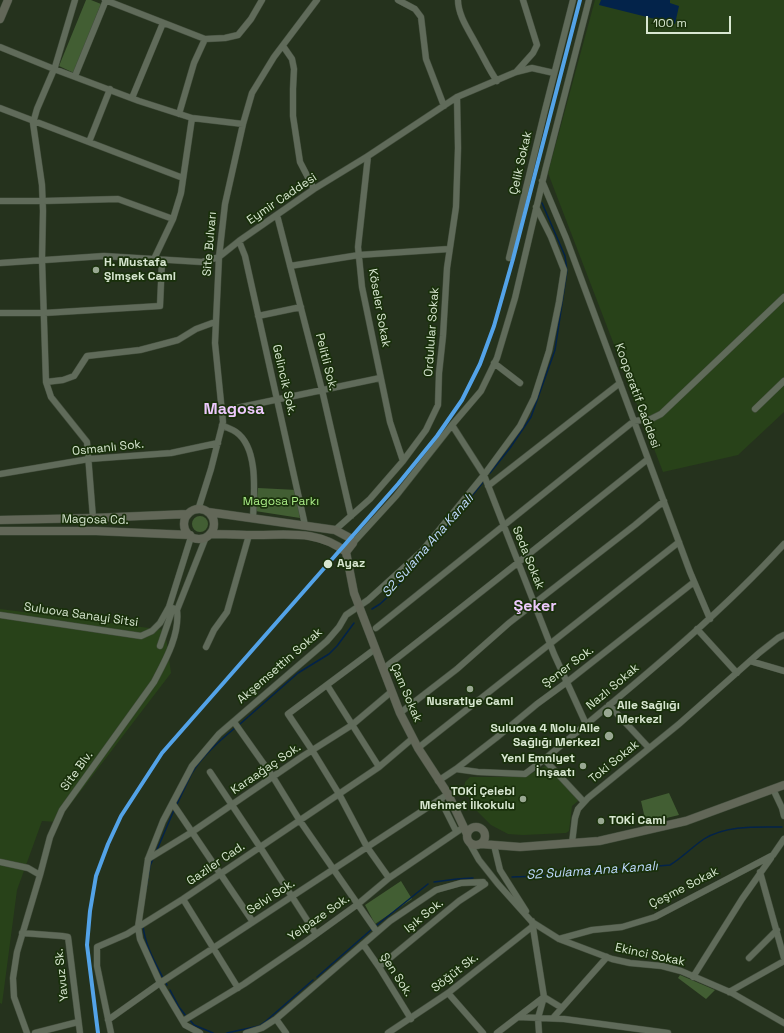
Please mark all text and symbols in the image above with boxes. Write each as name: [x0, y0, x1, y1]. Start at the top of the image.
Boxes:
scale bar: [648, 8, 733, 34]
text: 100 m: [653, 15, 687, 31]
street label: Çelik Sokak: [507, 130, 535, 196]
street label: Eymir Caddesi: [244, 170, 320, 228]
street label: Site Bulvarı: [200, 211, 220, 277]
place label: H. Mustafa Şimşek Cami: [104, 256, 176, 284]
marker: H. Mustafa Şimşek Cami: [91, 265, 101, 275]
street label: Köseler Sokak: [365, 267, 393, 349]
street label: Ordulular Sokak: [422, 287, 442, 377]
street label: Pelitli Sok.: [312, 332, 340, 392]
street label: Kooperatif Caddesi: [611, 342, 663, 450]
street label: Gelincik Sok.: [269, 343, 299, 417]
district label: Magosa: [204, 400, 264, 420]
street label: Osmanlı Sok.: [71, 437, 145, 459]
water label: S2 Sulama Ana Kanalı: [379, 491, 477, 601]
park label: Magosa Parkı: [243, 495, 319, 509]
street label: Magosa Cd.: [61, 512, 129, 528]
street label: Seda Sokak: [509, 524, 547, 592]
place label: Ayaz: [337, 557, 365, 571]
marker: Ayaz: [322, 558, 334, 570]
district label: Şeker: [513, 597, 557, 617]
street label: Suluova Sanayi Sitsi: [23, 600, 139, 630]
street label: Akşemsettin Sokak: [234, 625, 326, 707]
street label: Şener Sok.: [539, 643, 597, 691]
street label: Çam Sokak: [387, 661, 425, 725]
street label: Nazlı Sokak: [584, 661, 642, 713]
marker: Nusratiye Cami: [465, 684, 475, 694]
place label: Nusratiye Cami: [427, 695, 513, 709]
place label: Aile Sağlığı Merkezi: [617, 699, 680, 727]
marker: Aile Sağlığı Merkezi: [602, 707, 614, 719]
place label: Suluova 4 Nolu Aile Sağlığı Merkezi: [491, 722, 600, 750]
marker: Suluova 4 Nolu Aile Sağlığı Merkezi: [603, 730, 615, 742]
street label: Toki Sokak: [586, 737, 642, 787]
street label: Karaağaç Sok.: [228, 740, 304, 798]
street label: Site Blv.: [58, 748, 96, 794]
place label: Yeni Emniyet İnşaatı: [501, 752, 575, 780]
marker: Yeni Emniyet İnşaatı: [578, 761, 588, 771]
place label: TOKİ Çelebi Mehmet İlkokulu: [420, 785, 515, 813]
marker: TOKİ Çelebi Mehmet İlkokulu: [518, 794, 528, 804]
place label: TOKİ Cami: [609, 814, 666, 828]
marker: TOKİ Cami: [596, 816, 606, 826]
street label: Gaziler Cad.: [184, 839, 248, 889]
water label: S2 Sulama Ana Kanalı: [526, 859, 658, 883]
street label: Çeşme Sokak: [647, 864, 721, 912]
street label: Selvi Sok.: [244, 876, 298, 918]
street label: Yelpaze Sok.: [286, 892, 352, 944]
street label: Işık Sok.: [402, 896, 446, 936]
street label: Ekinci Sokak: [614, 941, 686, 969]
street label: Yavuz Sk.: [52, 948, 72, 1002]
street label: Şen Sok.: [377, 950, 415, 1000]
street label: Söğüt Sk.: [429, 950, 481, 996]

